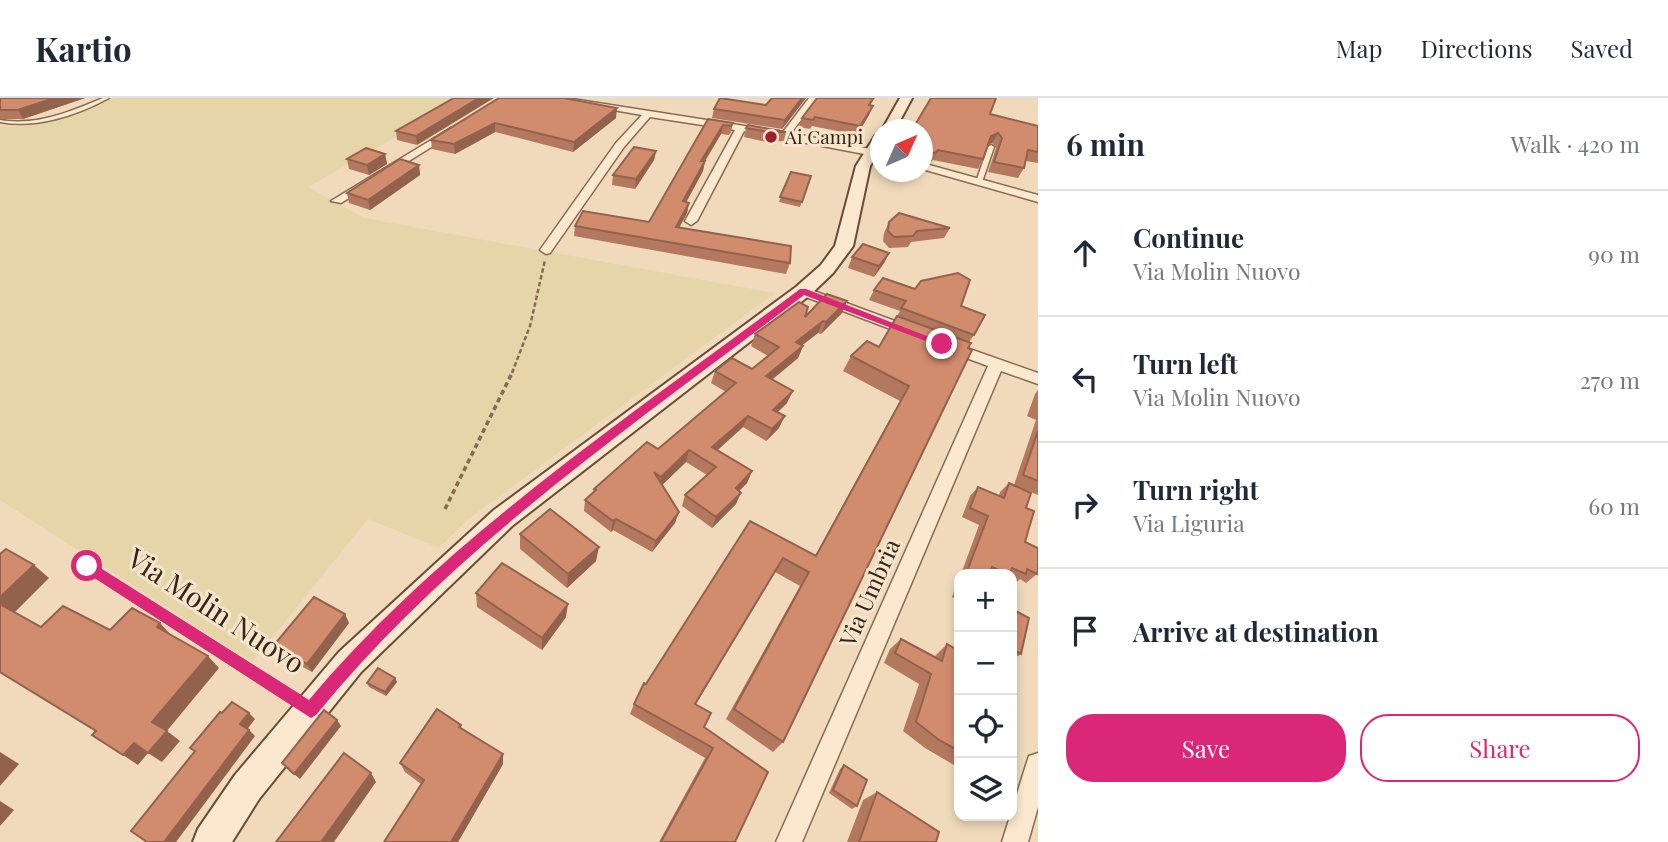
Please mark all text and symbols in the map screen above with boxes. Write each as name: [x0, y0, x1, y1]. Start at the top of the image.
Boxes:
text: Kartio: [35, 26, 132, 70]
text: Map: [1336, 32, 1382, 64]
text: Directions: [1420, 32, 1533, 64]
text: Saved: [1571, 32, 1633, 64]
north arrow: [870, 119, 933, 182]
place label: Ai Campi: [784, 123, 864, 149]
text: 6 min: [1066, 124, 1145, 164]
text: Walk · 420 m: [1511, 128, 1640, 159]
marker: Ai Campi: [763, 129, 779, 145]
text: Continue: [1133, 220, 1244, 255]
icon: ahead: [1066, 234, 1104, 272]
text: 90 m: [1588, 238, 1640, 269]
text: Via Molin Nuovo: [1133, 255, 1301, 286]
route end: [926, 328, 957, 359]
text: Turn left: [1133, 346, 1238, 381]
icon: left: [1066, 360, 1104, 398]
text: 270 m: [1580, 364, 1640, 395]
text: Via Molin Nuovo: [1133, 381, 1301, 412]
text: Turn right: [1133, 472, 1259, 507]
icon: right: [1066, 486, 1104, 524]
text: 60 m: [1588, 490, 1640, 521]
text: Via Liguria: [1133, 507, 1245, 538]
street label: Via Umbria: [831, 533, 906, 652]
street label: Via Molin Nuovo: [120, 538, 312, 681]
route start: [71, 550, 102, 581]
map controls: [954, 569, 1017, 821]
button: +: [954, 569, 1017, 632]
icon: arrive: [1066, 612, 1104, 650]
text: Arrive at destination: [1133, 614, 1379, 649]
button: −: [954, 632, 1017, 695]
button: locate: [954, 695, 1017, 758]
button: Save: [1066, 714, 1346, 782]
button: Share: [1360, 714, 1640, 782]
button: layers: [954, 758, 1017, 821]

